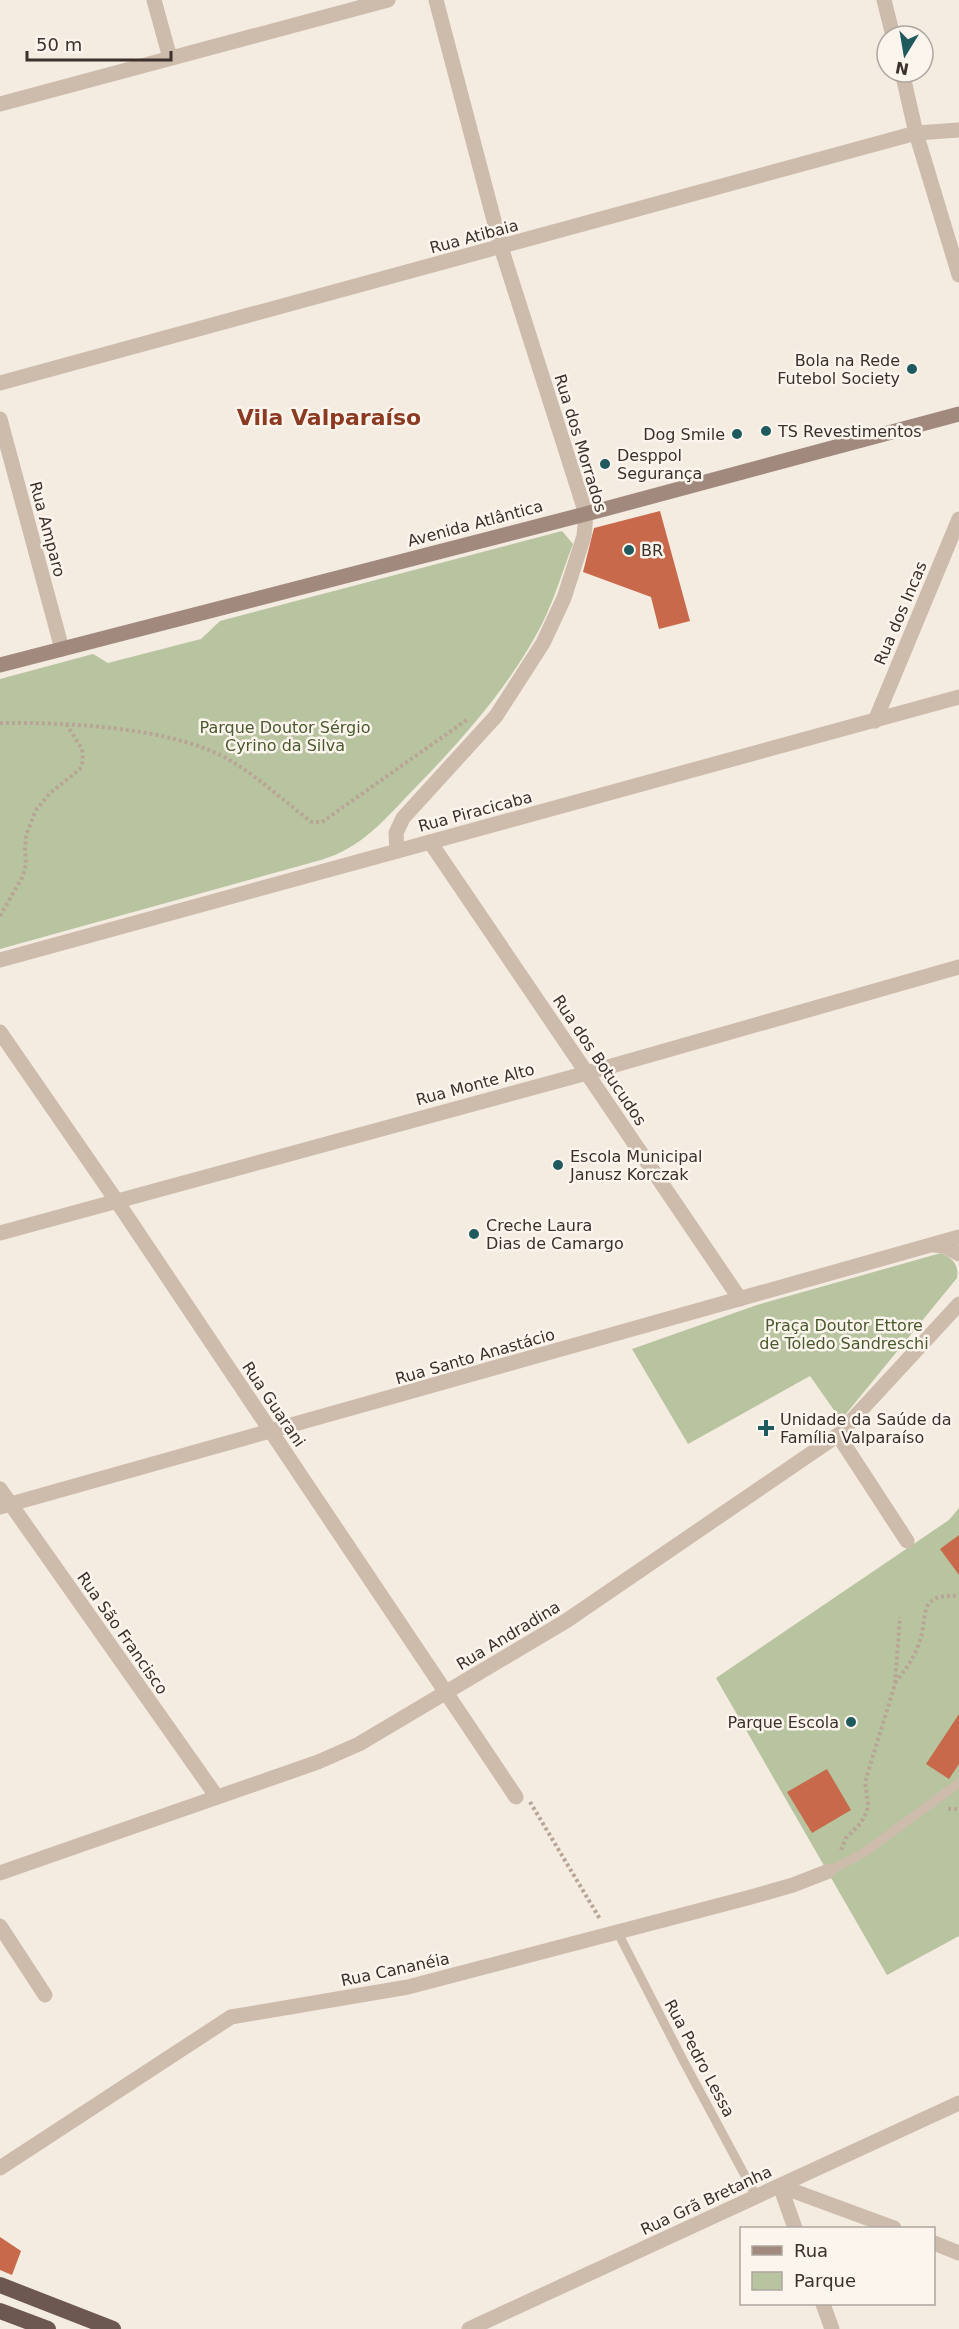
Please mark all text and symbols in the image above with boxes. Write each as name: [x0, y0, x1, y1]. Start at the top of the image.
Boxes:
scale bar: [27, 24, 171, 62]
north arrow: [875, 24, 935, 84]
text: 50 m: [36, 34, 82, 55]
text: N: [894, 58, 911, 79]
street label: Rua Atibaia: [428, 216, 521, 257]
place label: Bola na Rede Futebol Society: [777, 351, 900, 388]
marker: Bola na Rede Futebol Society: [905, 362, 919, 376]
street label: Rua dos Morrados: [550, 372, 611, 514]
district label: Vila Valparaíso: [237, 405, 421, 430]
place label: TS Revestimentos: [777, 422, 922, 441]
marker: TS Revestimentos: [759, 424, 773, 438]
place label: Dog Smile: [643, 425, 725, 444]
marker: Dog Smile: [730, 427, 744, 441]
place label: Desppol Segurança: [617, 446, 702, 483]
marker: Desppol Segurança: [598, 457, 612, 471]
street label: Rua Amparo: [26, 479, 69, 579]
street label: Avenida Atlântica: [405, 496, 545, 551]
place label: BR: [641, 541, 663, 560]
marker: BR: [622, 543, 636, 557]
street label: Rua dos Incas: [870, 559, 931, 668]
park label: Parque Doutor Sérgio Cyrino da Silva: [200, 718, 370, 755]
street label: Rua Piracicaba: [416, 787, 534, 836]
street label: Rua dos Botucudos: [549, 991, 650, 1129]
street label: Rua Monte Alto: [414, 1060, 536, 1109]
place label: Escola Municipal Janusz Korczak: [569, 1147, 703, 1184]
marker: Escola Municipal Janusz Korczak: [551, 1158, 565, 1172]
place label: Creche Laura Dias de Camargo: [486, 1216, 624, 1253]
marker: Creche Laura Dias de Camargo: [467, 1227, 481, 1241]
park label: Praça Doutor Ettore de Toledo Sandreschi: [759, 1316, 929, 1353]
street label: Rua Santo Anastácio: [393, 1325, 557, 1388]
street label: Rua Guarani: [238, 1358, 309, 1451]
place label: Unidade da Saúde da Família Valparaíso: [780, 1410, 952, 1447]
marker: Unidade da Saúde da Família Valparaíso: [757, 1419, 775, 1437]
street label: Rua São Francisco: [73, 1568, 172, 1698]
street label: Rua Andradina: [453, 1597, 564, 1674]
place label: Parque Escola: [727, 1713, 839, 1732]
marker: Parque Escola: [844, 1715, 858, 1729]
street label: Rua Cananéia: [339, 1949, 451, 1990]
street label: Rua Pedro Lessa: [661, 1996, 739, 2120]
street label: Rua Grã Bretanha: [638, 2162, 775, 2239]
legend: [740, 2227, 935, 2305]
text: Rua: [794, 2240, 828, 2261]
text: Parque: [794, 2270, 856, 2291]

